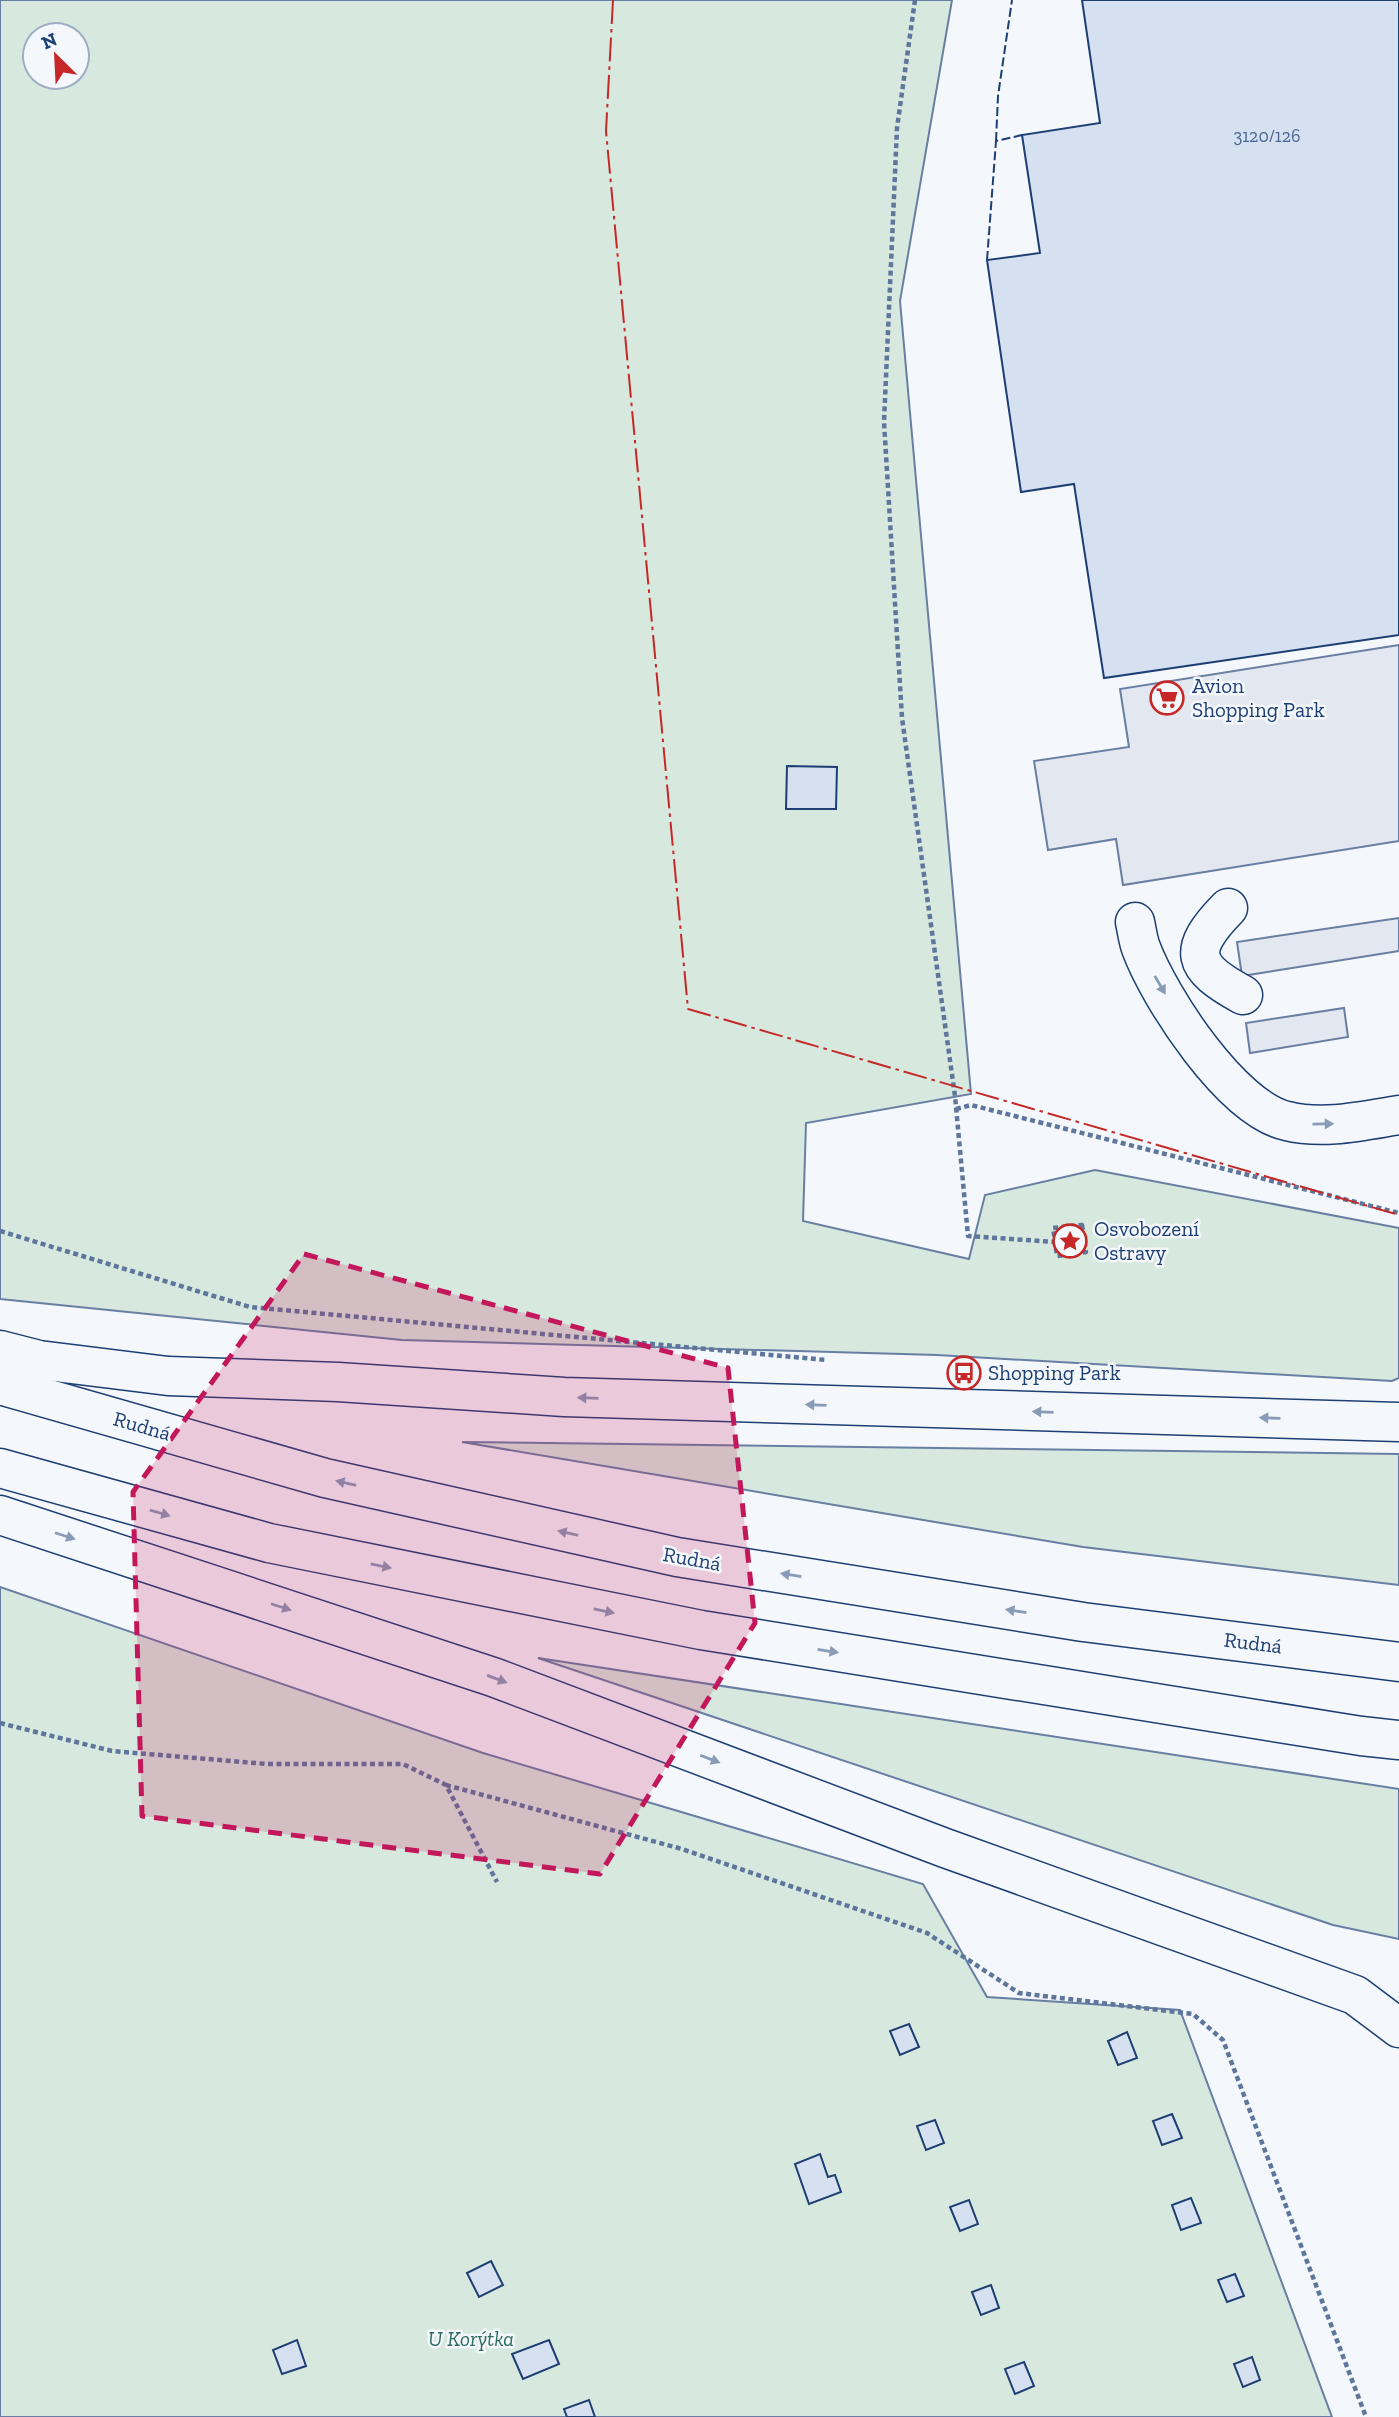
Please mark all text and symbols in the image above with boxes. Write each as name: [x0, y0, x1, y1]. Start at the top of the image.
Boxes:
north arrow: [21, 21, 91, 91]
text: N: [38, 27, 61, 54]
house number: 3120/126: [1233, 125, 1301, 147]
place label: Avion Shopping Park: [1192, 673, 1325, 722]
supermarket icon: Avion Shopping Park: [1148, 679, 1186, 717]
one-way arrow: [1154, 975, 1166, 995]
one-way arrow: [1312, 1118, 1334, 1130]
place label: Osvobození Ostravy: [1094, 1216, 1199, 1265]
place icon: Osvobození Ostravy: [1051, 1222, 1089, 1260]
bus stop icon: Shopping Park: [945, 1354, 983, 1392]
place label: Shopping Park: [988, 1360, 1121, 1385]
one-way arrow: [577, 1392, 599, 1404]
one-way arrow: [804, 1399, 826, 1410]
street label: Rudná: [111, 1405, 174, 1446]
one-way arrow: [1032, 1406, 1054, 1417]
one-way arrow: [1259, 1413, 1281, 1424]
one-way arrow: [335, 1477, 357, 1488]
one-way arrow: [150, 1508, 171, 1518]
one-way arrow: [557, 1527, 579, 1538]
one-way arrow: [54, 1532, 75, 1542]
street label: Rudná: [661, 1541, 723, 1576]
one-way arrow: [370, 1560, 392, 1571]
one-way arrow: [780, 1569, 802, 1580]
one-way arrow: [271, 1602, 292, 1613]
one-way arrow: [593, 1605, 615, 1616]
one-way arrow: [1005, 1605, 1027, 1616]
street label: Rudná: [1223, 1627, 1284, 1658]
one-way arrow: [817, 1646, 839, 1657]
one-way arrow: [487, 1673, 508, 1684]
one-way arrow: [699, 1753, 720, 1764]
park label: U Korýtka: [428, 2326, 514, 2351]

